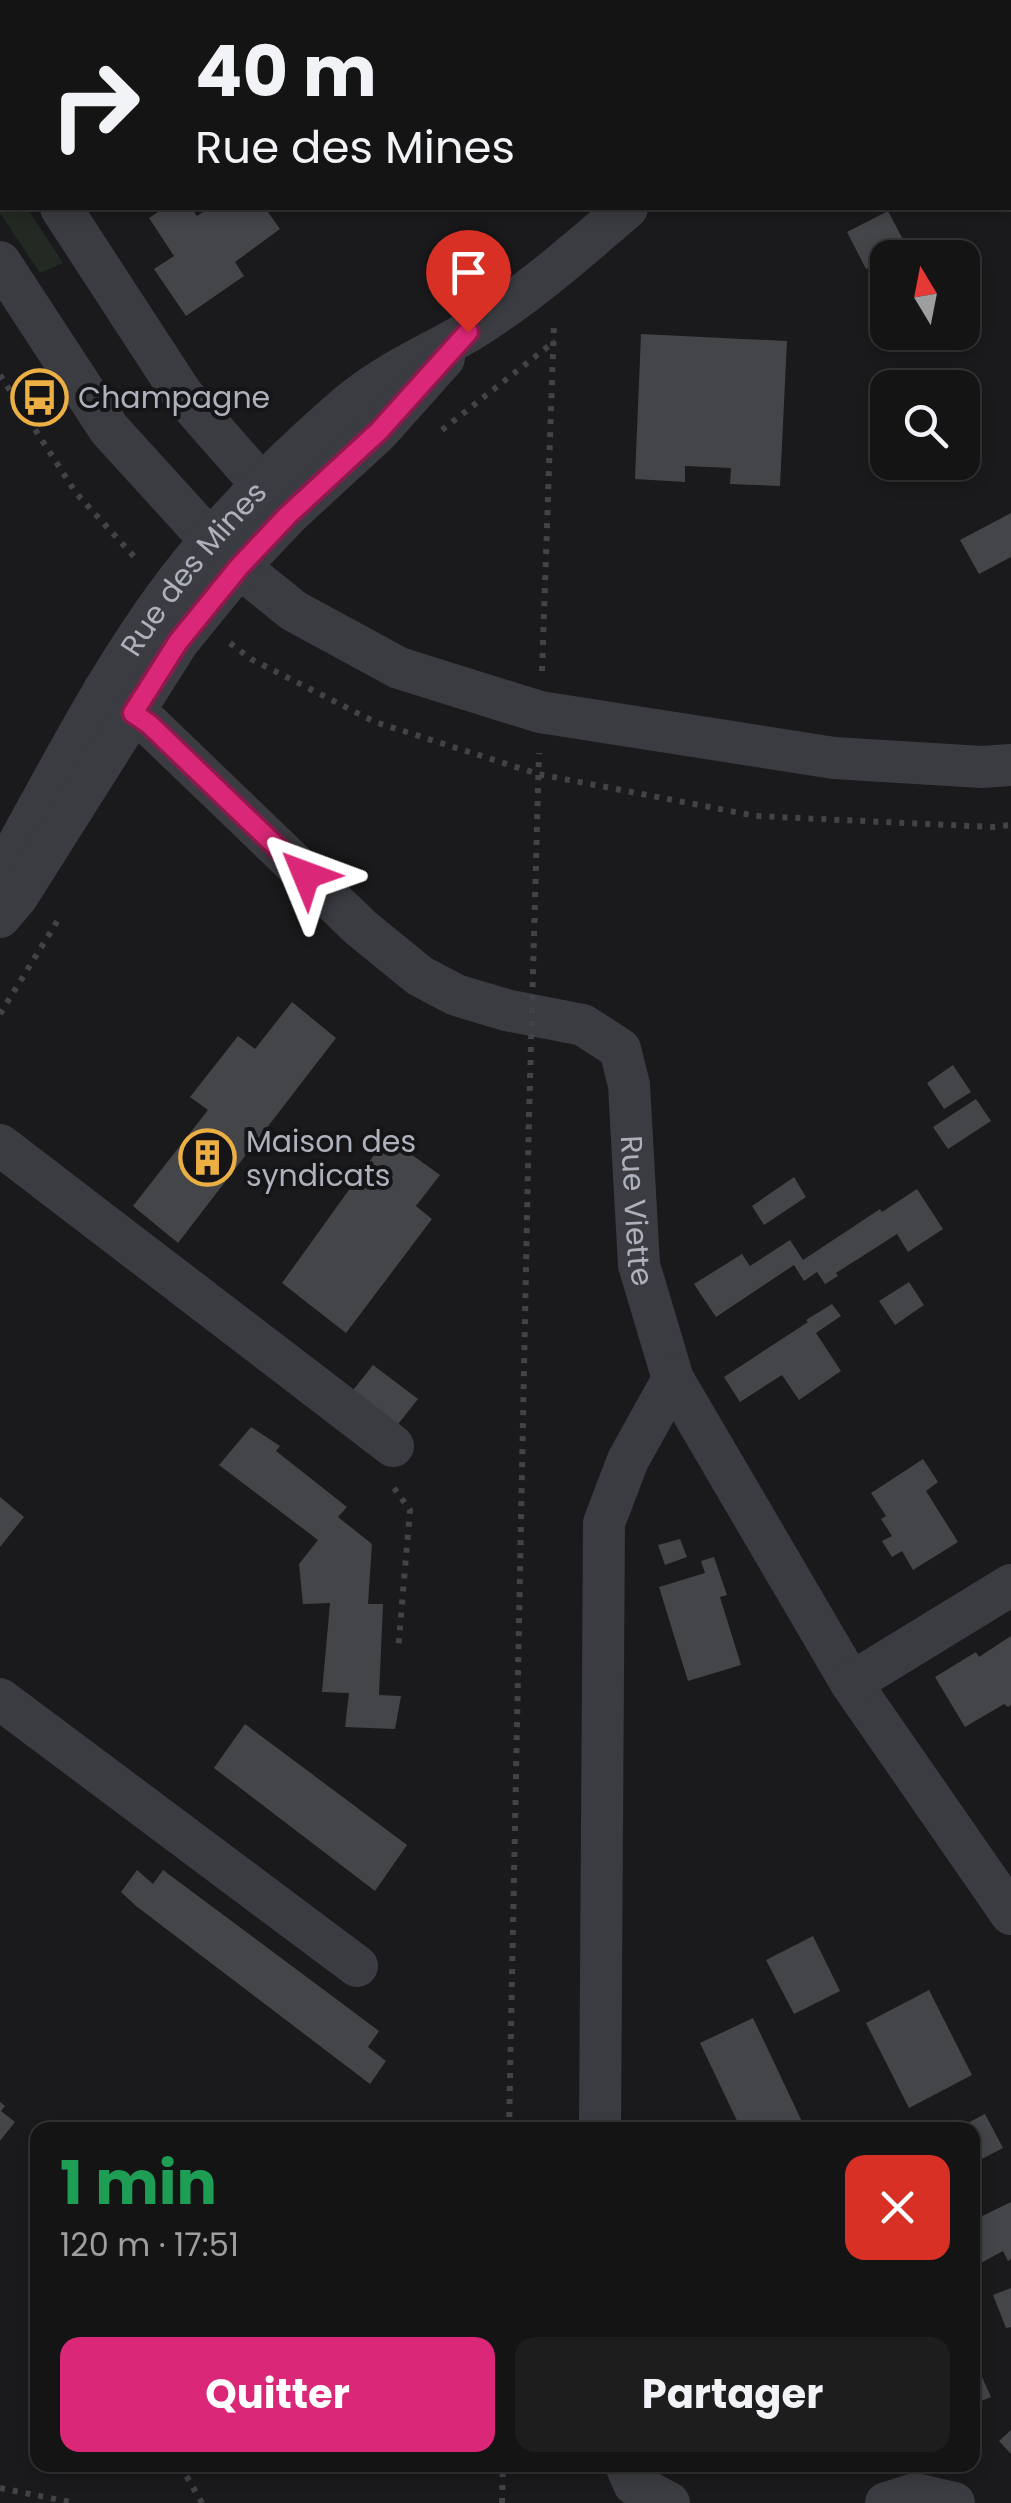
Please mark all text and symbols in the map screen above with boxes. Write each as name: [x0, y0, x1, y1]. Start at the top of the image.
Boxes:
text: 40 m: [195, 22, 377, 121]
icon: right: [30, 40, 160, 170]
text: Rue des Mines: [195, 116, 515, 179]
pin: [426, 230, 511, 333]
north arrow: [870, 240, 980, 350]
map controls: [870, 240, 980, 480]
icon: arrive: [441, 245, 496, 300]
bus stop icon: Champagne: [9, 367, 69, 427]
button: search: [870, 370, 980, 480]
place label: Champagne: [78, 376, 270, 419]
street label: Rue des Mines: [110, 471, 276, 664]
position arrow: [254, 823, 358, 927]
place label: Maison des syndicats: [246, 1120, 416, 1197]
building icon: Maison des syndicats: [177, 1128, 237, 1188]
street label: Rue Viette: [610, 1134, 666, 1291]
text: 1 min: [60, 2141, 217, 2225]
button: close: [845, 2155, 950, 2260]
text: 120 m · 17:51: [60, 2222, 239, 2267]
button: Quitter: [60, 2337, 495, 2452]
button: Partager: [515, 2337, 950, 2452]

